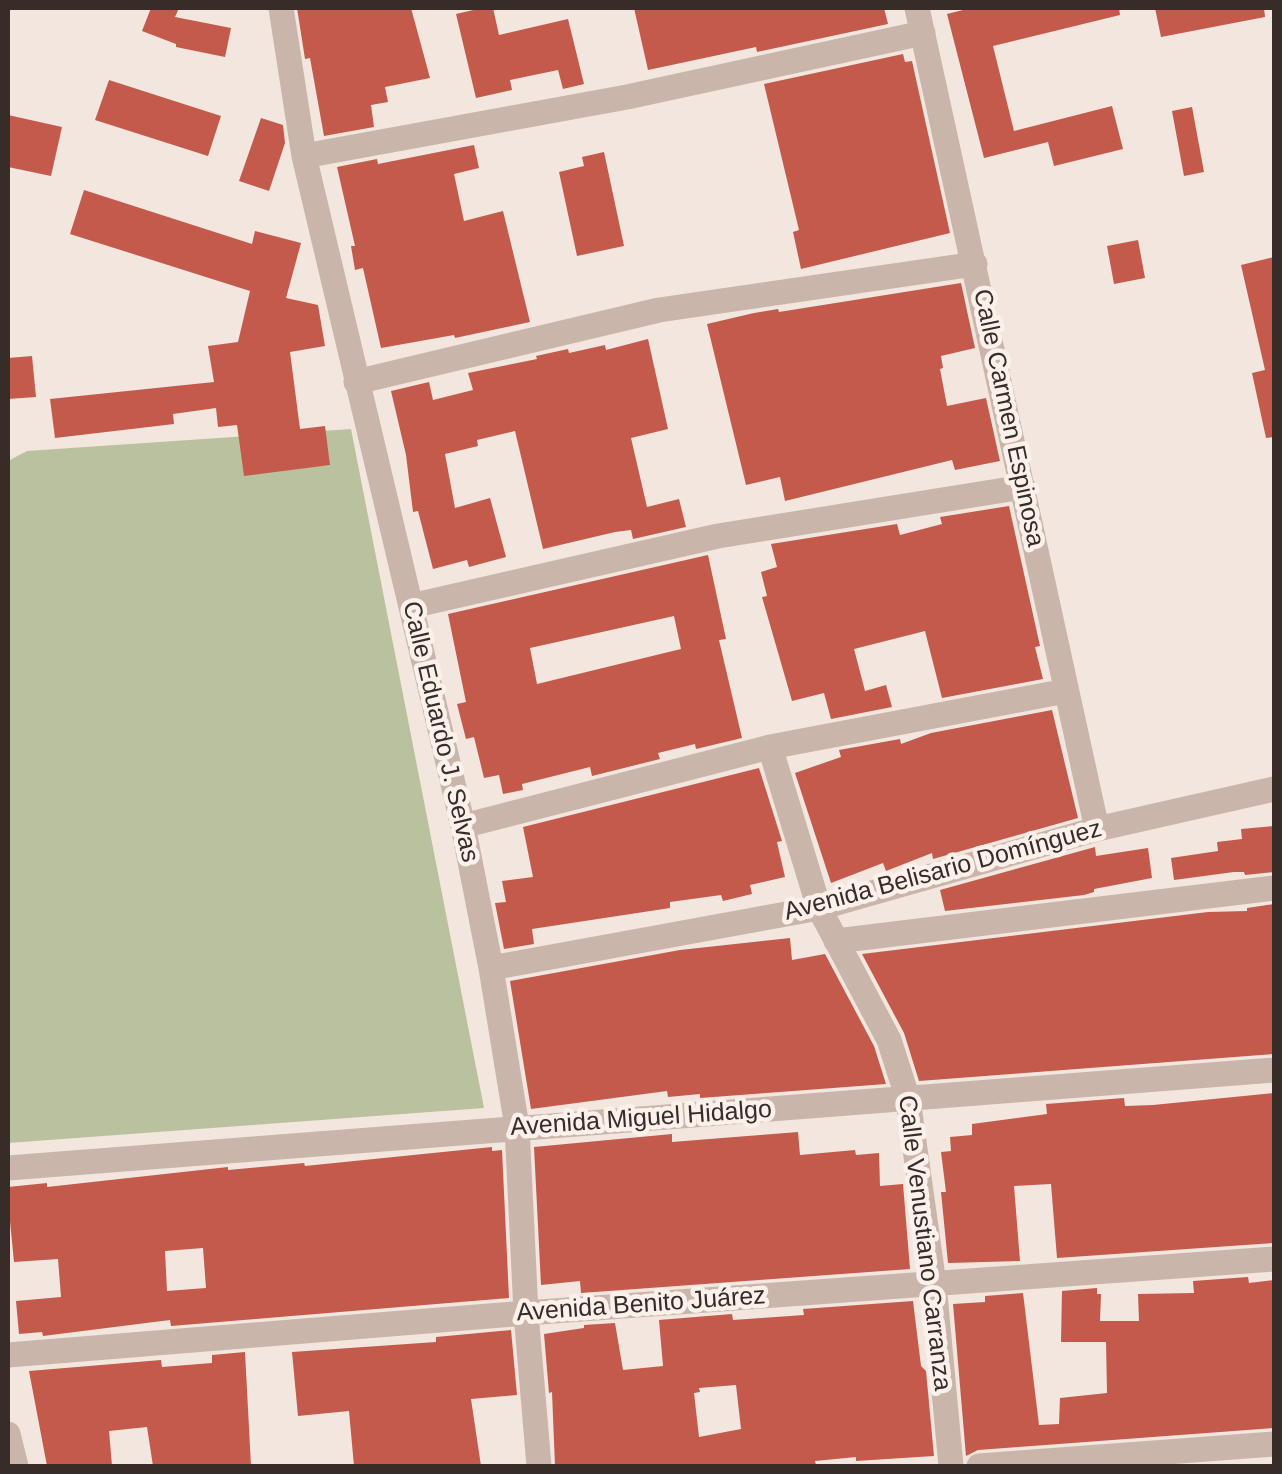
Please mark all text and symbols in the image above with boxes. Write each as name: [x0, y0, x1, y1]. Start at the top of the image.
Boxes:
street label: Calle Carmen Espinosa: [966, 286, 1050, 550]
street label: Calle Eduardo J. Selvas: [395, 599, 485, 865]
street label: Avenida Belisario Domínguez: [781, 814, 1105, 928]
street label: Calle Venustiano Carranza: [891, 1094, 957, 1392]
street label: Avenida Miguel Hidalgo: [509, 1095, 773, 1143]
street label: Avenida Benito Juárez: [515, 1281, 767, 1329]

